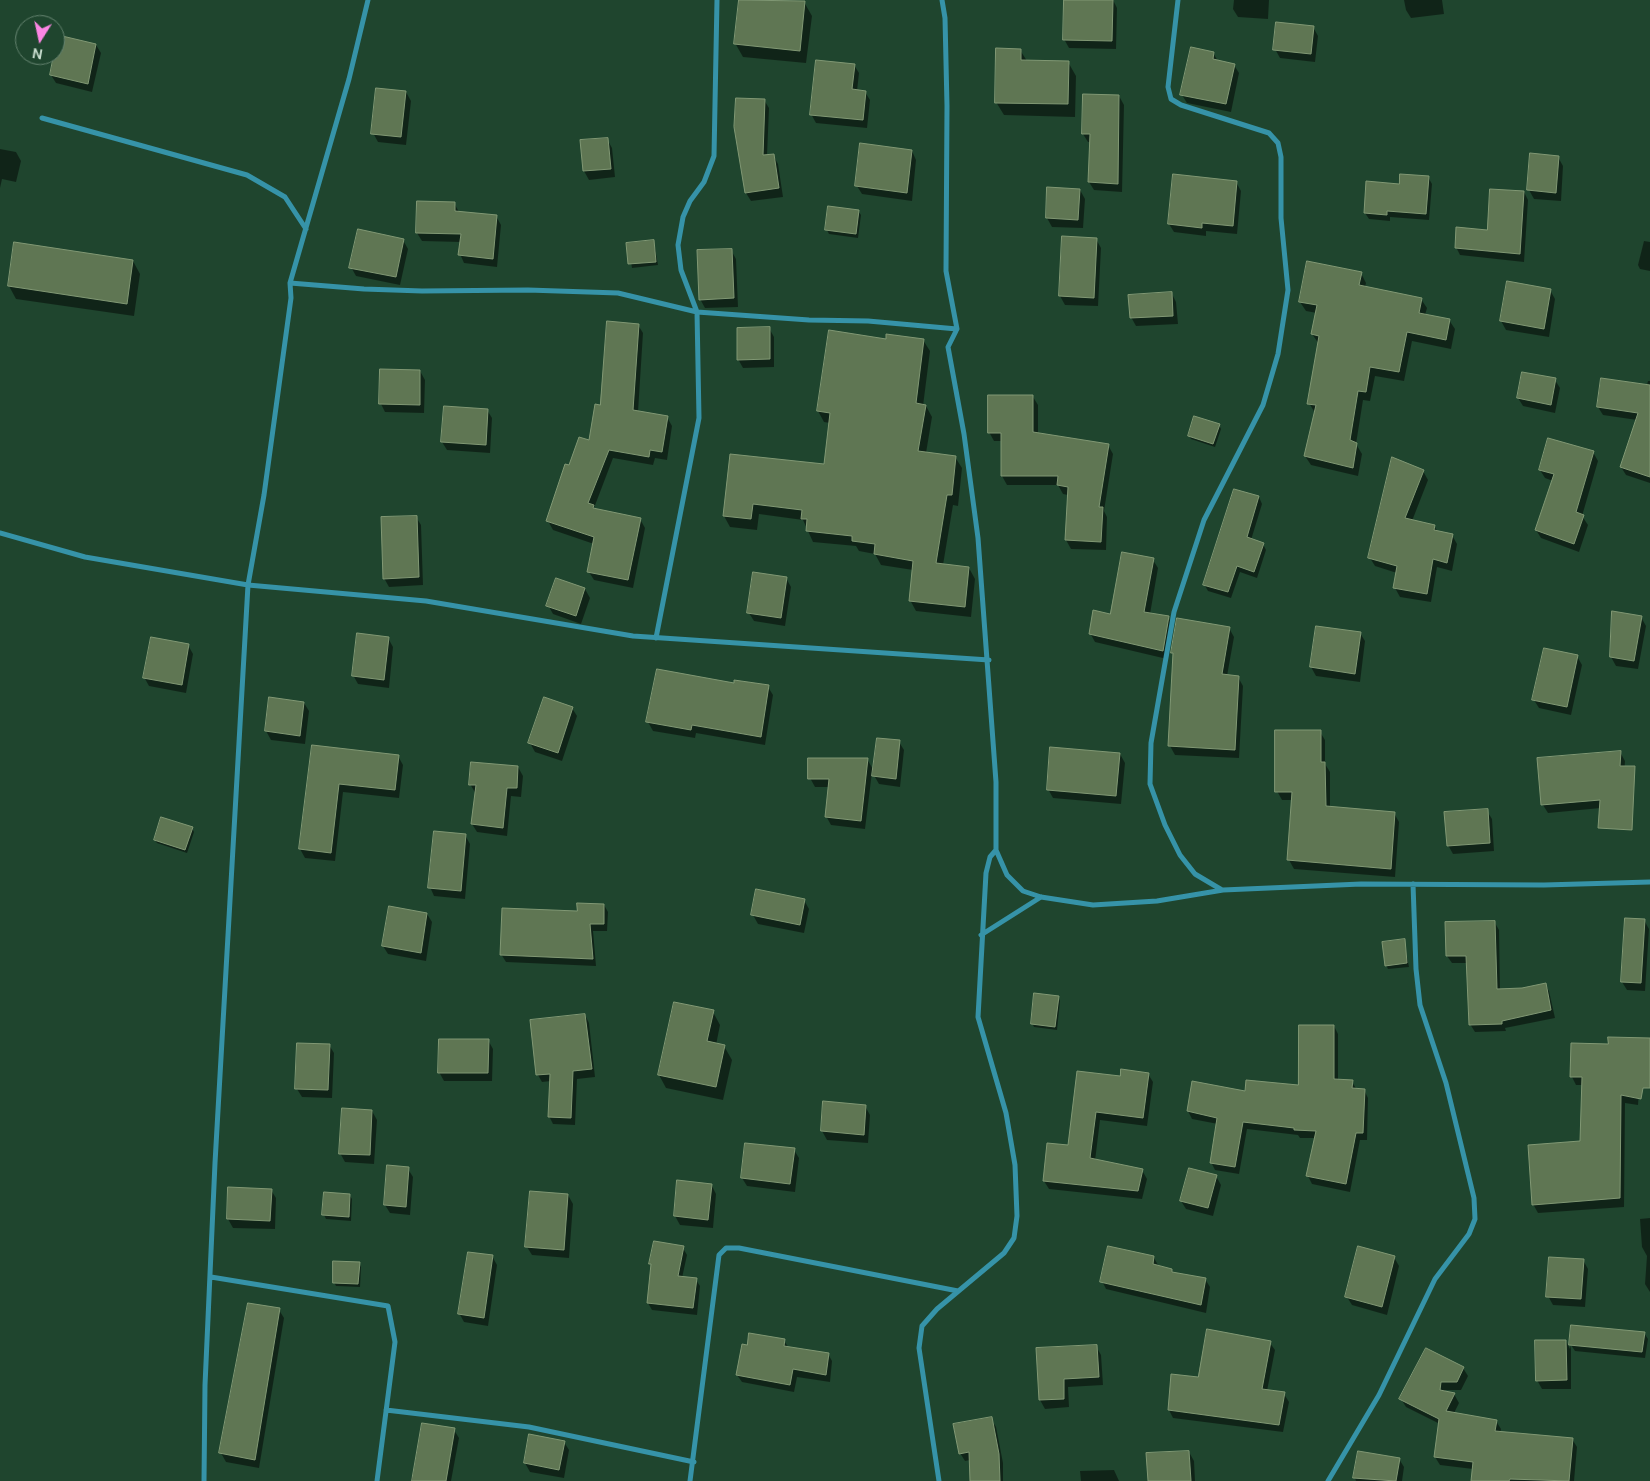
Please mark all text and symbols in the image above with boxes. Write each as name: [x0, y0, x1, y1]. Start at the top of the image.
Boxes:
north arrow: [15, 15, 65, 65]
text: N: [31, 44, 44, 64]

